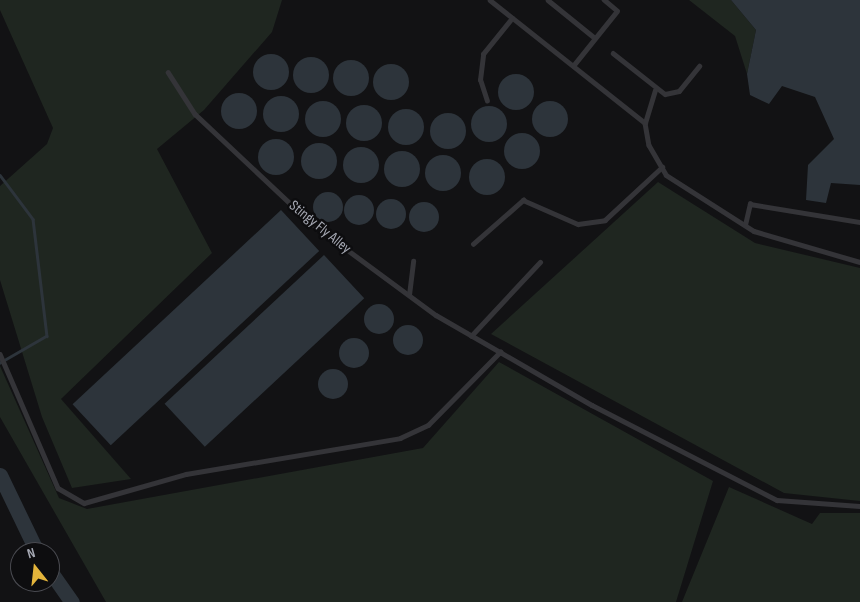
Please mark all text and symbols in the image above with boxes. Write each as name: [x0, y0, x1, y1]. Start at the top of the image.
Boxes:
street label: Stingy Fly Alley: [285, 197, 355, 257]
north arrow: [10, 542, 60, 592]
text: N: [25, 544, 37, 562]

